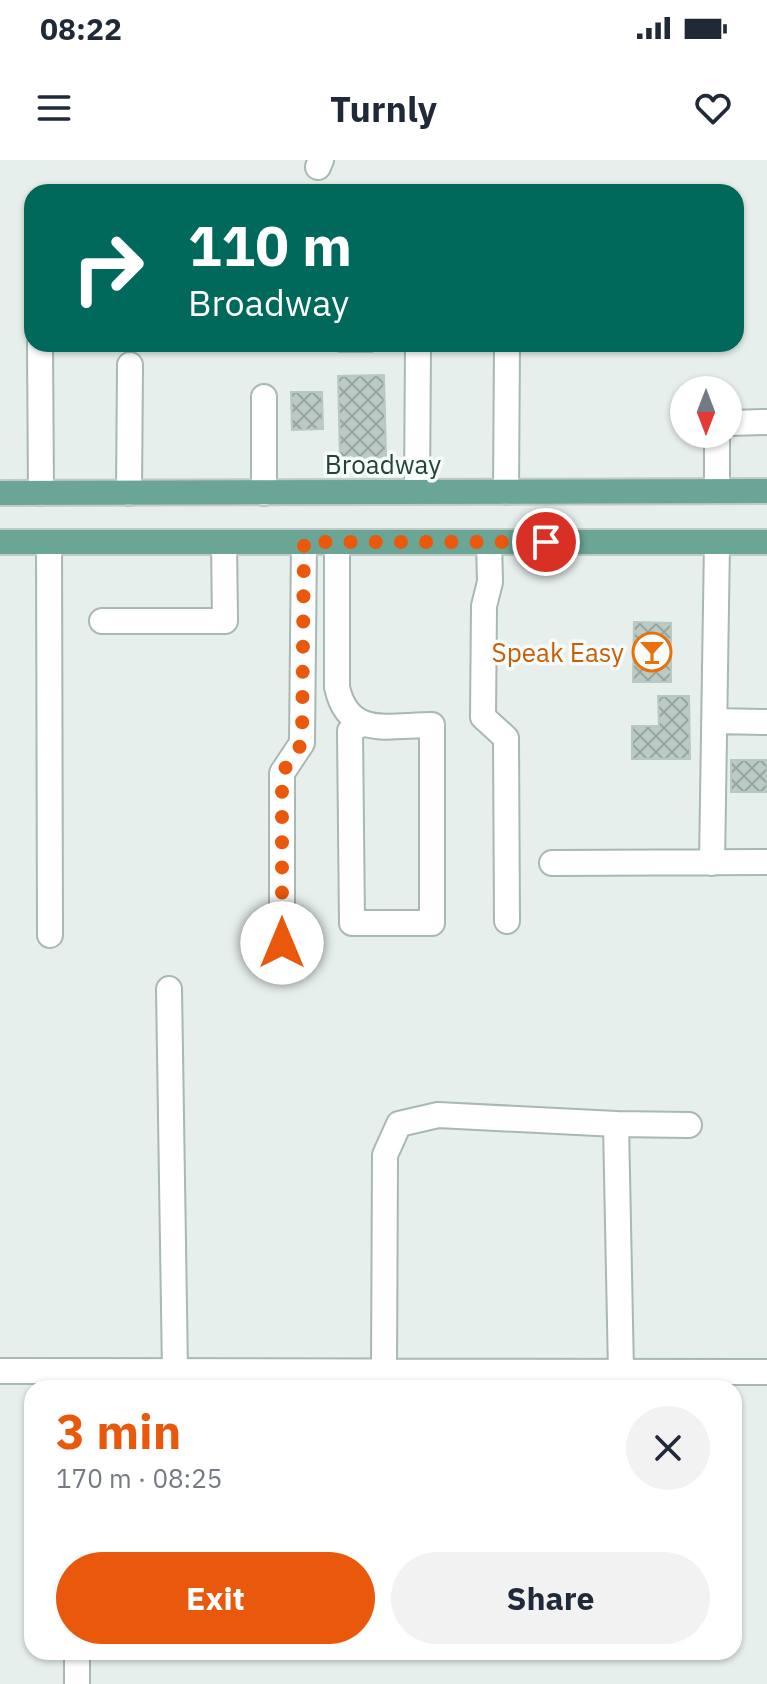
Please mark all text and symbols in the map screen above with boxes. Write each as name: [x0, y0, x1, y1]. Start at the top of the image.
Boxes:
text: 08:22: [40, 9, 122, 48]
text: Turnly: [330, 85, 437, 132]
icon: menu: [32, 86, 76, 130]
icon: heart: [691, 86, 735, 130]
text: 110 m: [188, 209, 352, 281]
icon: right: [56, 216, 160, 320]
text: Broadway: [188, 279, 349, 326]
north arrow: [670, 376, 742, 448]
map controls: [670, 376, 742, 448]
street label: Broadway: [325, 447, 441, 481]
pin: [512, 508, 580, 576]
icon: arrive: [524, 520, 568, 564]
bar icon: Speak Easy: [631, 631, 673, 673]
place label: Speak Easy: [492, 635, 624, 669]
position arrow: [240, 901, 324, 985]
text: 3 min: [56, 1400, 181, 1462]
button: close: [626, 1406, 710, 1490]
text: 170 m · 08:25: [56, 1461, 222, 1495]
button: Exit: [56, 1552, 375, 1644]
button: Share: [391, 1552, 710, 1644]

